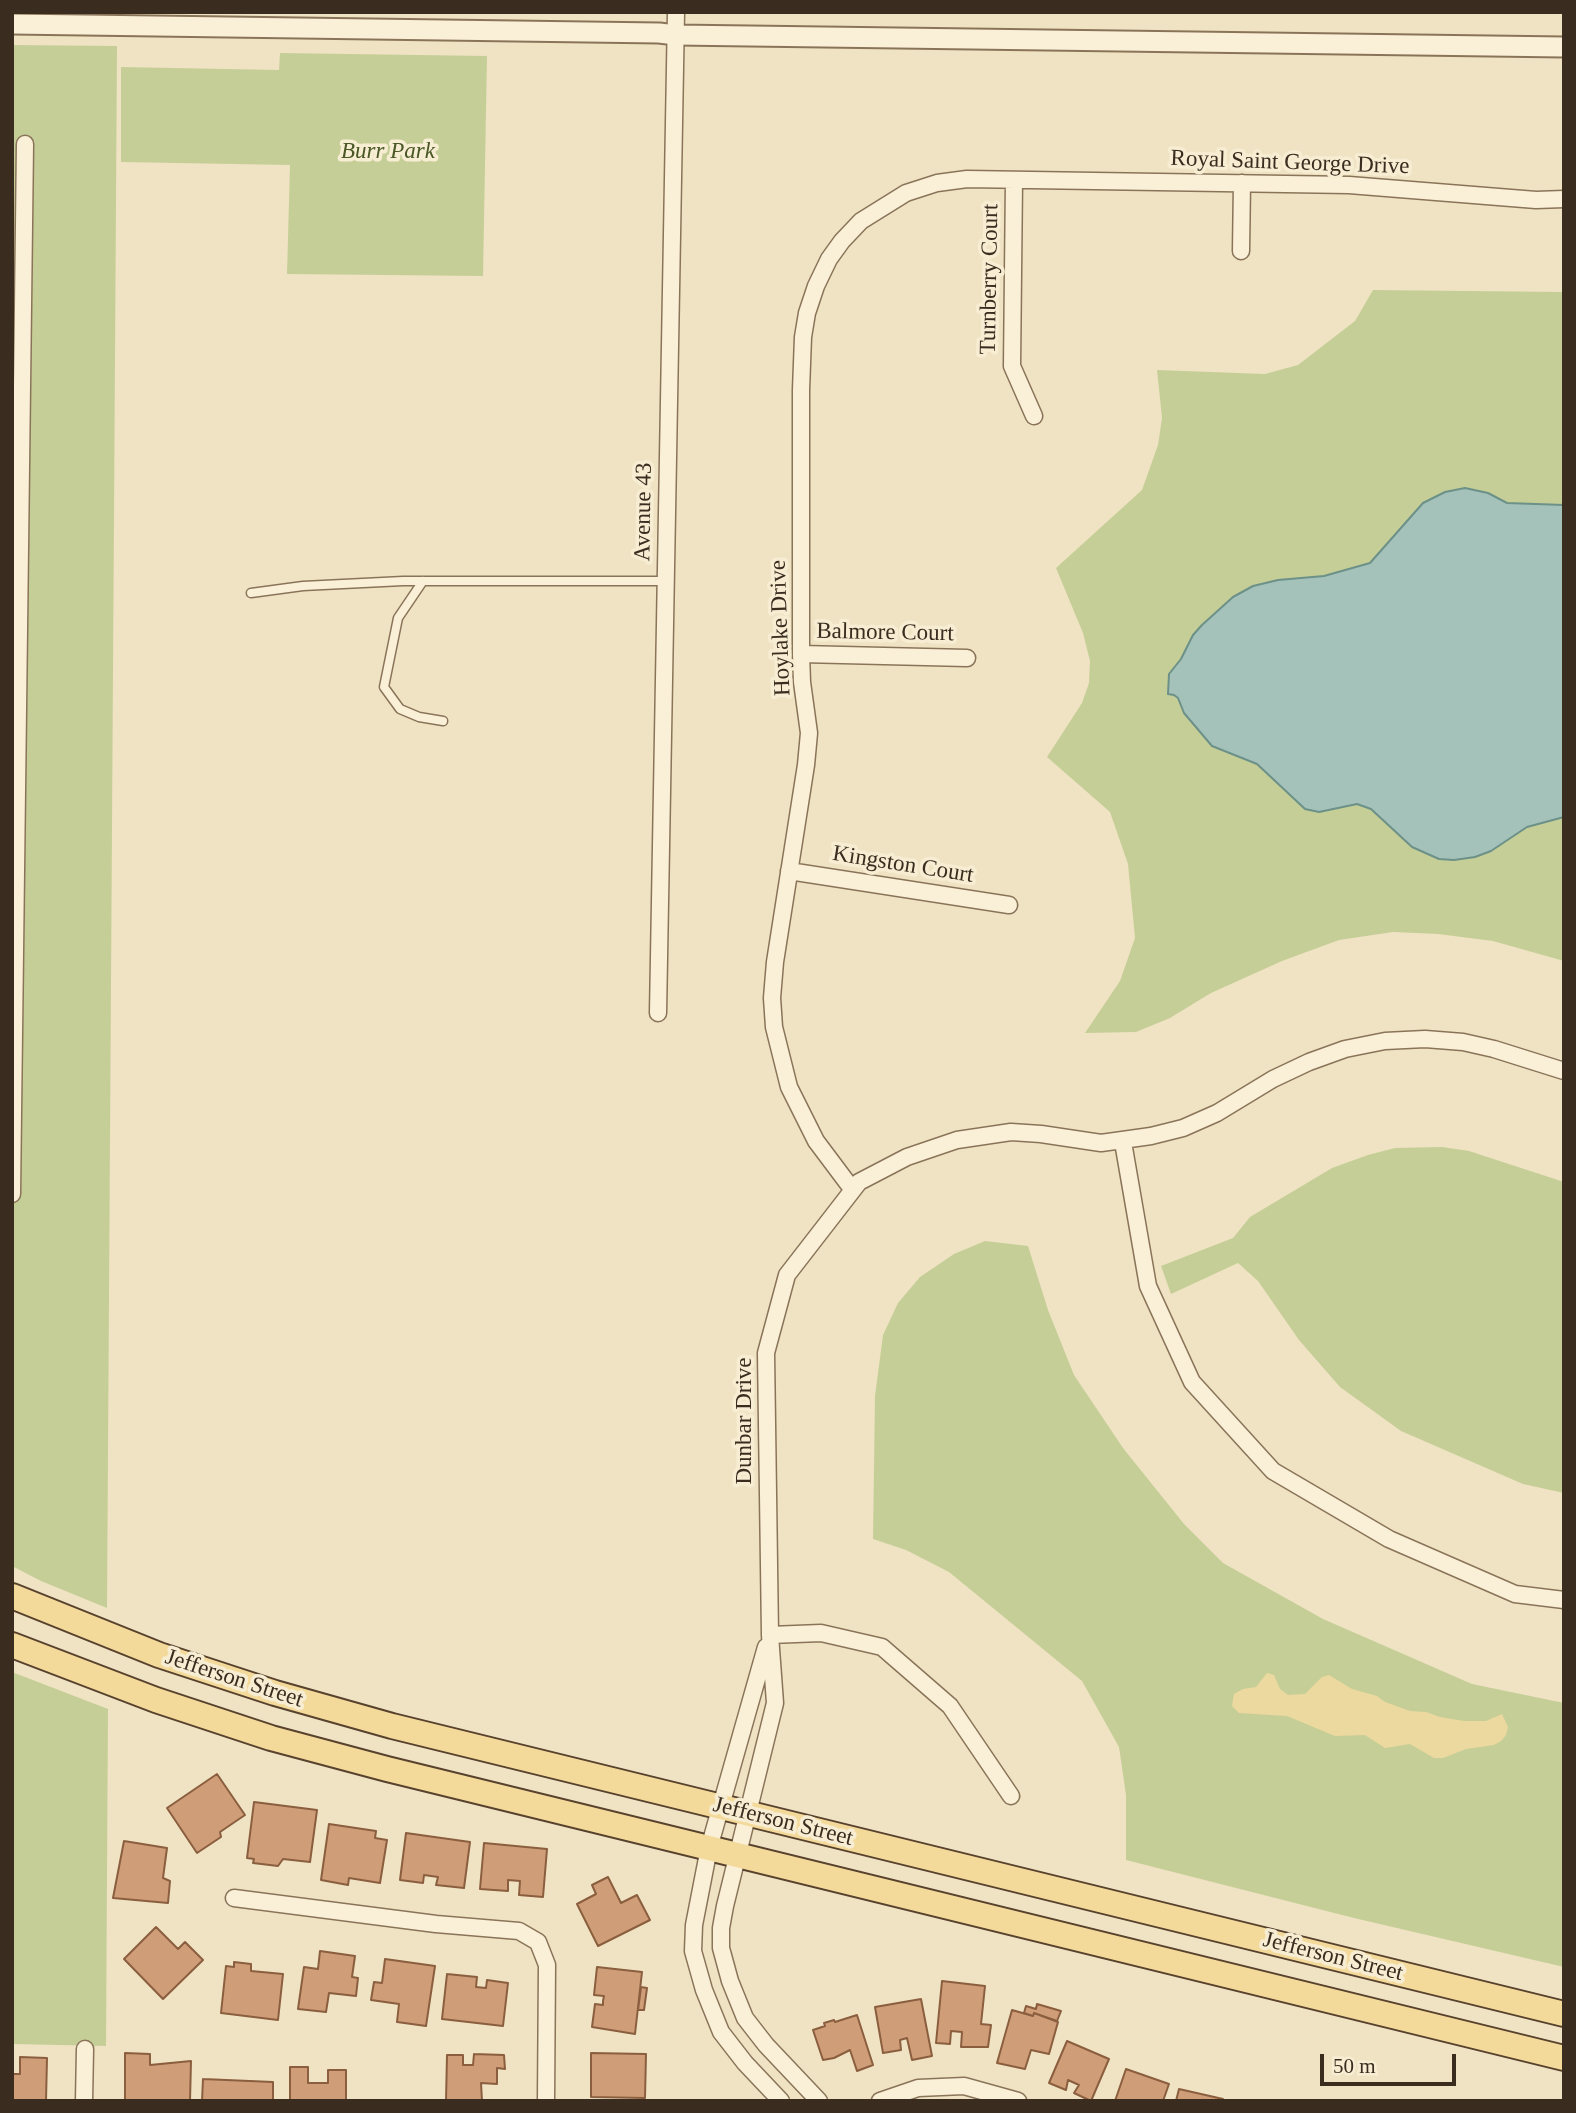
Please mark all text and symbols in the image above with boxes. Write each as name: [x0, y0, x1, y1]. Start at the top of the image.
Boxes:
park label: Burr Park: [341, 138, 435, 166]
street label: Royal Saint George Drive: [1170, 145, 1410, 181]
street label: Turnberry Court: [975, 203, 1005, 355]
street label: Avenue 43: [629, 462, 659, 562]
street label: Hoylake Drive: [765, 560, 797, 696]
street label: Balmore Court: [816, 618, 954, 648]
street label: Kingston Court: [830, 840, 976, 890]
street label: Dunbar Drive: [731, 1357, 759, 1485]
street label: Jefferson Street: [162, 1644, 306, 1714]
street label: Jefferson Street: [710, 1791, 856, 1853]
street label: Jefferson Street: [1260, 1926, 1406, 1988]
scale bar: [1324, 2039, 1460, 2084]
text: 50 m: [1333, 2054, 1376, 2078]

